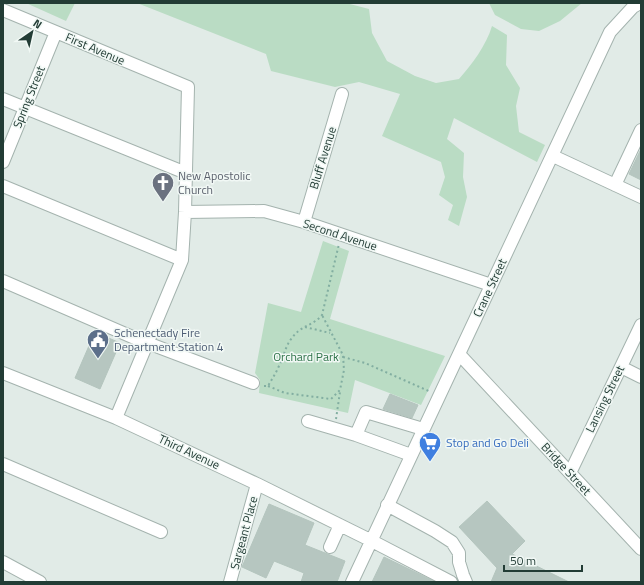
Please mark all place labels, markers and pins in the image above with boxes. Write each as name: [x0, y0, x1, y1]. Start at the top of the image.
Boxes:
place label: New Apostolic Church: [178, 166, 250, 199]
church icon: New Apostolic Church: [150, 170, 176, 203]
place label: Schenectady Fire Department Station 4: [114, 323, 224, 356]
public building icon: Schenectady Fire Department Station 4: [85, 327, 111, 360]
supermarket icon: Stop and Go Deli: [417, 430, 443, 463]
place label: Stop and Go Deli: [446, 433, 529, 452]

